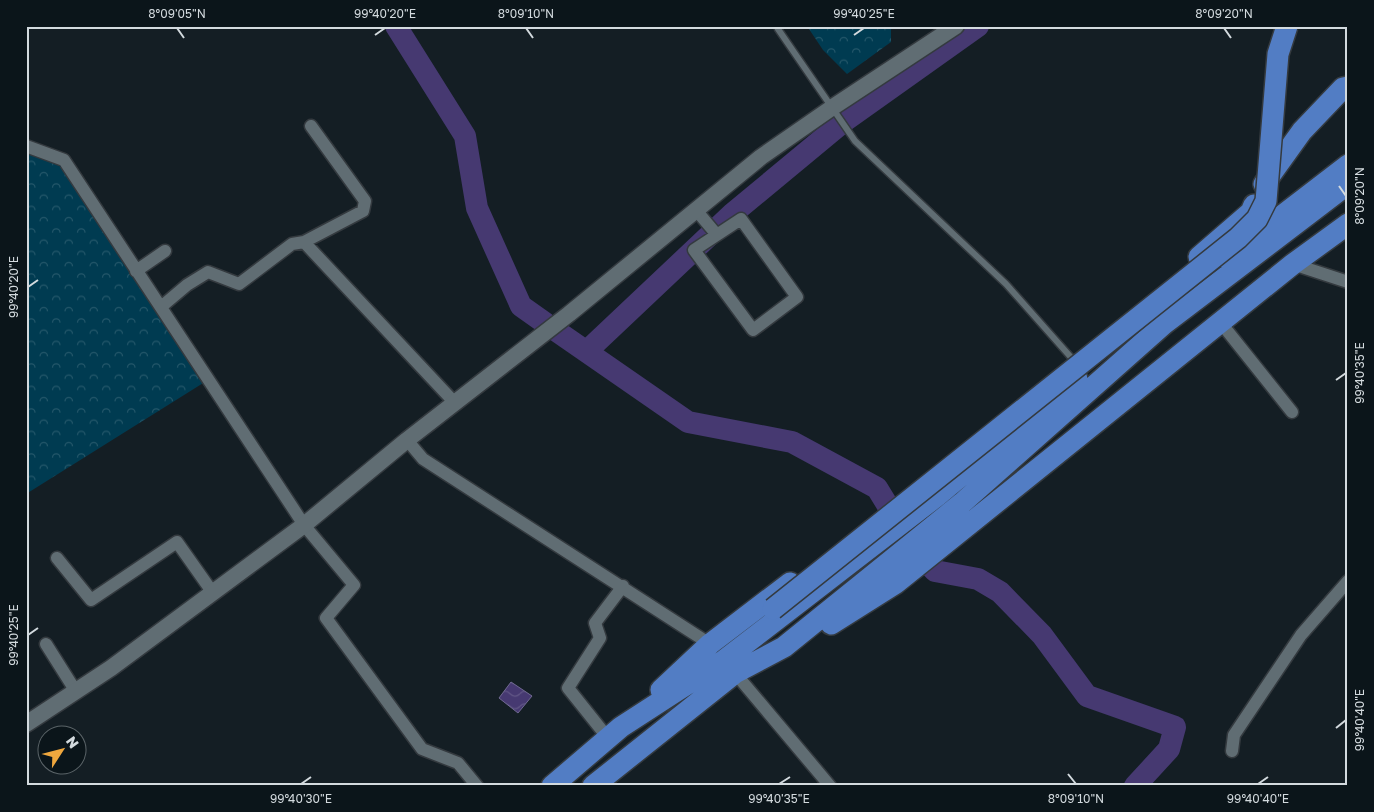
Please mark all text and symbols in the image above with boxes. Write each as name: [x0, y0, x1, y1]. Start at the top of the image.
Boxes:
text: 8°09'05"N: [148, 6, 206, 21]
text: 99°40'20"E: [354, 6, 416, 21]
text: 8°09'10"N: [498, 6, 554, 21]
text: 99°40'25"E: [833, 6, 895, 21]
text: 8°09'20"N: [1195, 6, 1253, 21]
text: 8°09'20"N: [1352, 167, 1367, 225]
text: 99°40'20"E: [6, 256, 21, 318]
text: 99°40'35"E: [1352, 342, 1367, 404]
text: 99°40'25"E: [6, 604, 21, 666]
text: 99°40'40"E: [1352, 689, 1367, 751]
north arrow: [38, 724, 88, 774]
text: N: [63, 733, 83, 751]
text: 99°40'30"E: [270, 791, 332, 806]
text: 99°40'35"E: [748, 791, 810, 806]
text: 8°09'10"N: [1048, 791, 1104, 806]
text: 99°40'40"E: [1227, 791, 1289, 806]

